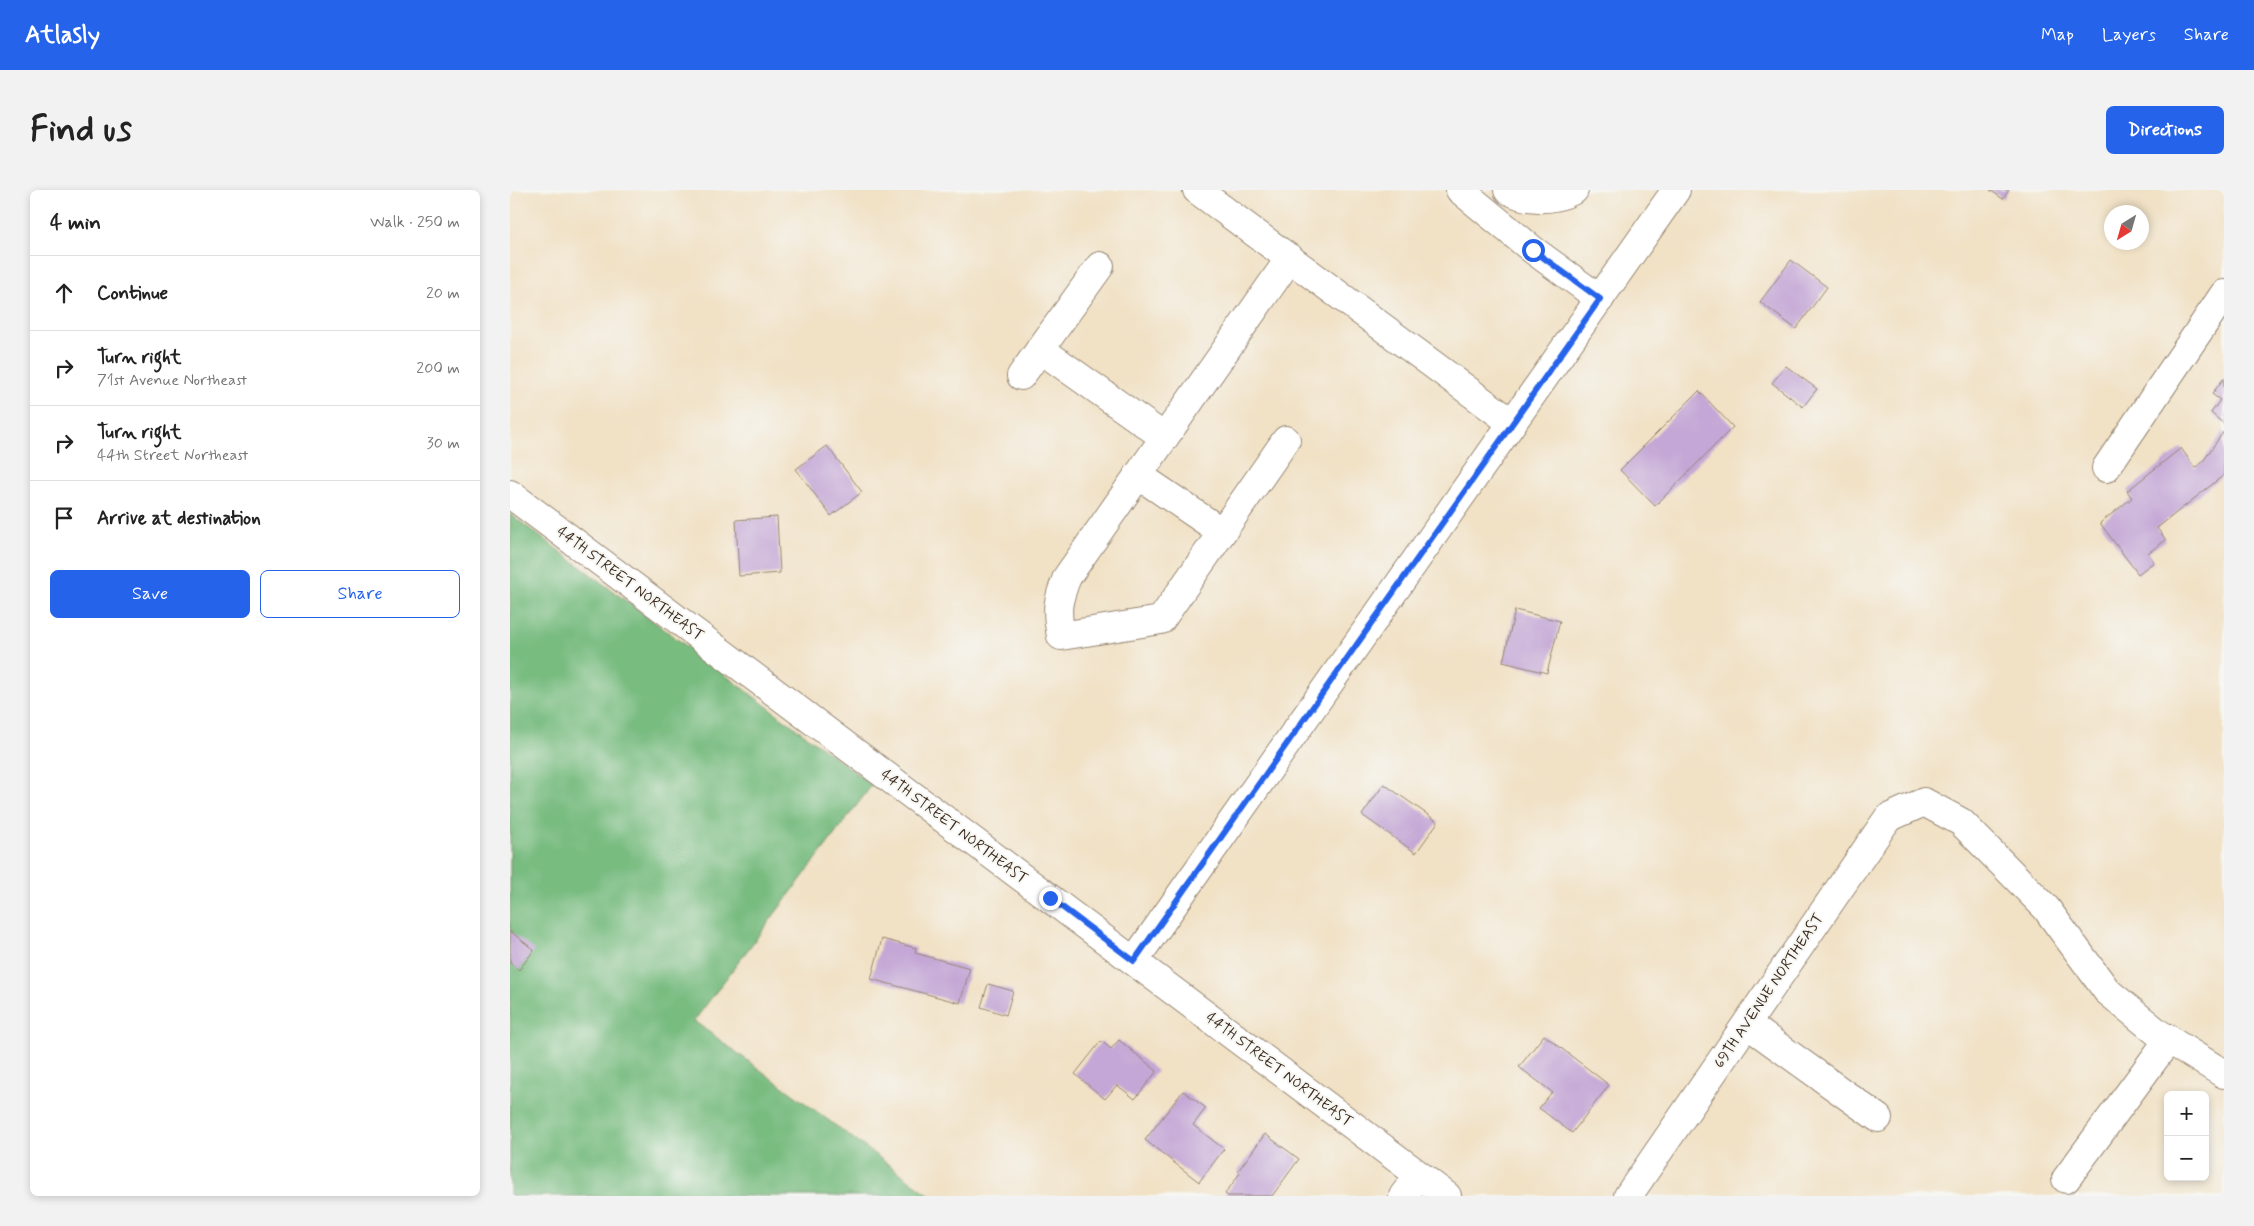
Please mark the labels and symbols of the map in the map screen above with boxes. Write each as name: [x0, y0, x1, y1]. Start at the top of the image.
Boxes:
north arrow: [2104, 205, 2149, 250]
route start: [1522, 239, 1545, 262]
street label: 44TH STREET NORTHEAST: [552, 522, 708, 646]
street label: 44TH STREET NORTHEAST: [876, 765, 1032, 889]
route end: [1039, 887, 1062, 910]
street label: 69TH AVENUE NORTHEAST: [1710, 910, 1828, 1072]
street label: 44TH STREET NORTHEAST: [1201, 1008, 1357, 1132]

